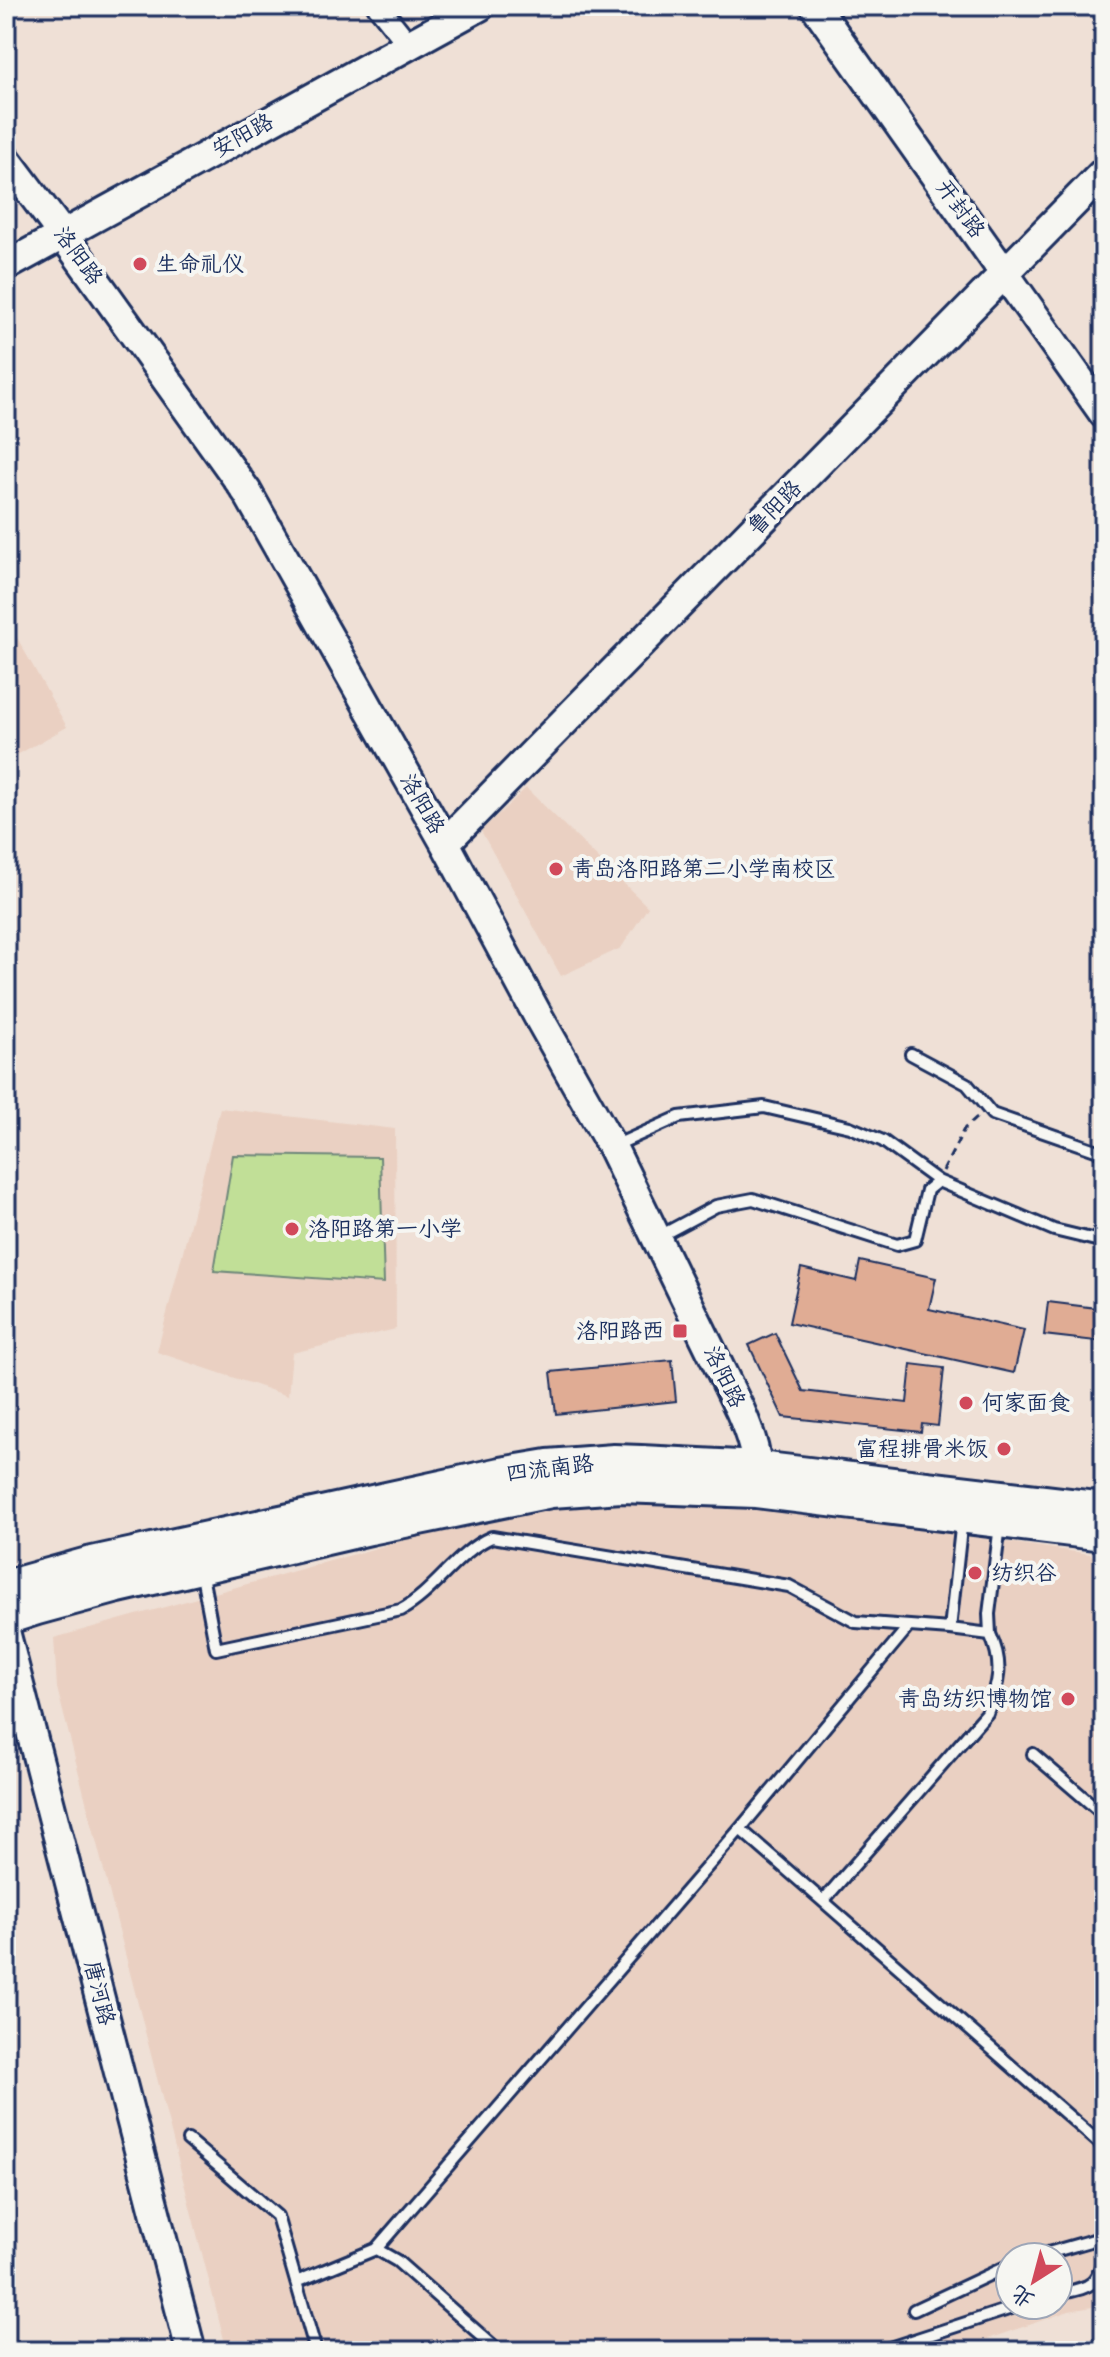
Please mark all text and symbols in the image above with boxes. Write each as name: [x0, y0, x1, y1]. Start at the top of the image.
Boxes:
street label: 安阳路: [208, 108, 278, 164]
street label: 开封路: [930, 174, 990, 244]
street label: 洛阳路: [48, 221, 108, 291]
place label: 生命礼仪: [156, 251, 244, 278]
marker: 生命礼仪: [131, 255, 149, 273]
street label: 鲁阳路: [742, 475, 808, 541]
street label: 洛阳路: [394, 769, 450, 839]
place label: 青岛洛阳路第二小学南校区: [572, 856, 836, 883]
marker: 青岛洛阳路第二小学南校区: [547, 860, 565, 878]
place label: 洛阳路第一小学: [308, 1216, 462, 1243]
marker: 洛阳路第一小学: [283, 1220, 301, 1238]
place label: 洛阳路西: [576, 1318, 664, 1345]
marker: 洛阳路西: [671, 1322, 689, 1340]
street label: 洛阳路: [697, 1341, 751, 1413]
place label: 何家面食: [982, 1390, 1070, 1417]
marker: 何家面食: [957, 1394, 975, 1412]
place label: 富程排骨米饭: [856, 1436, 988, 1463]
marker: 富程排骨米饭: [995, 1440, 1013, 1458]
street label: 四流南路: [505, 1450, 595, 1488]
place label: 纺织谷: [991, 1560, 1057, 1587]
marker: 纺织谷: [966, 1564, 984, 1582]
place label: 青岛纺织博物馆: [898, 1686, 1052, 1713]
marker: 青岛纺织博物馆: [1059, 1690, 1077, 1708]
street label: 唐河路: [78, 1958, 120, 2028]
north arrow: [994, 2241, 1074, 2321]
text: 北: [1006, 2279, 1040, 2313]

